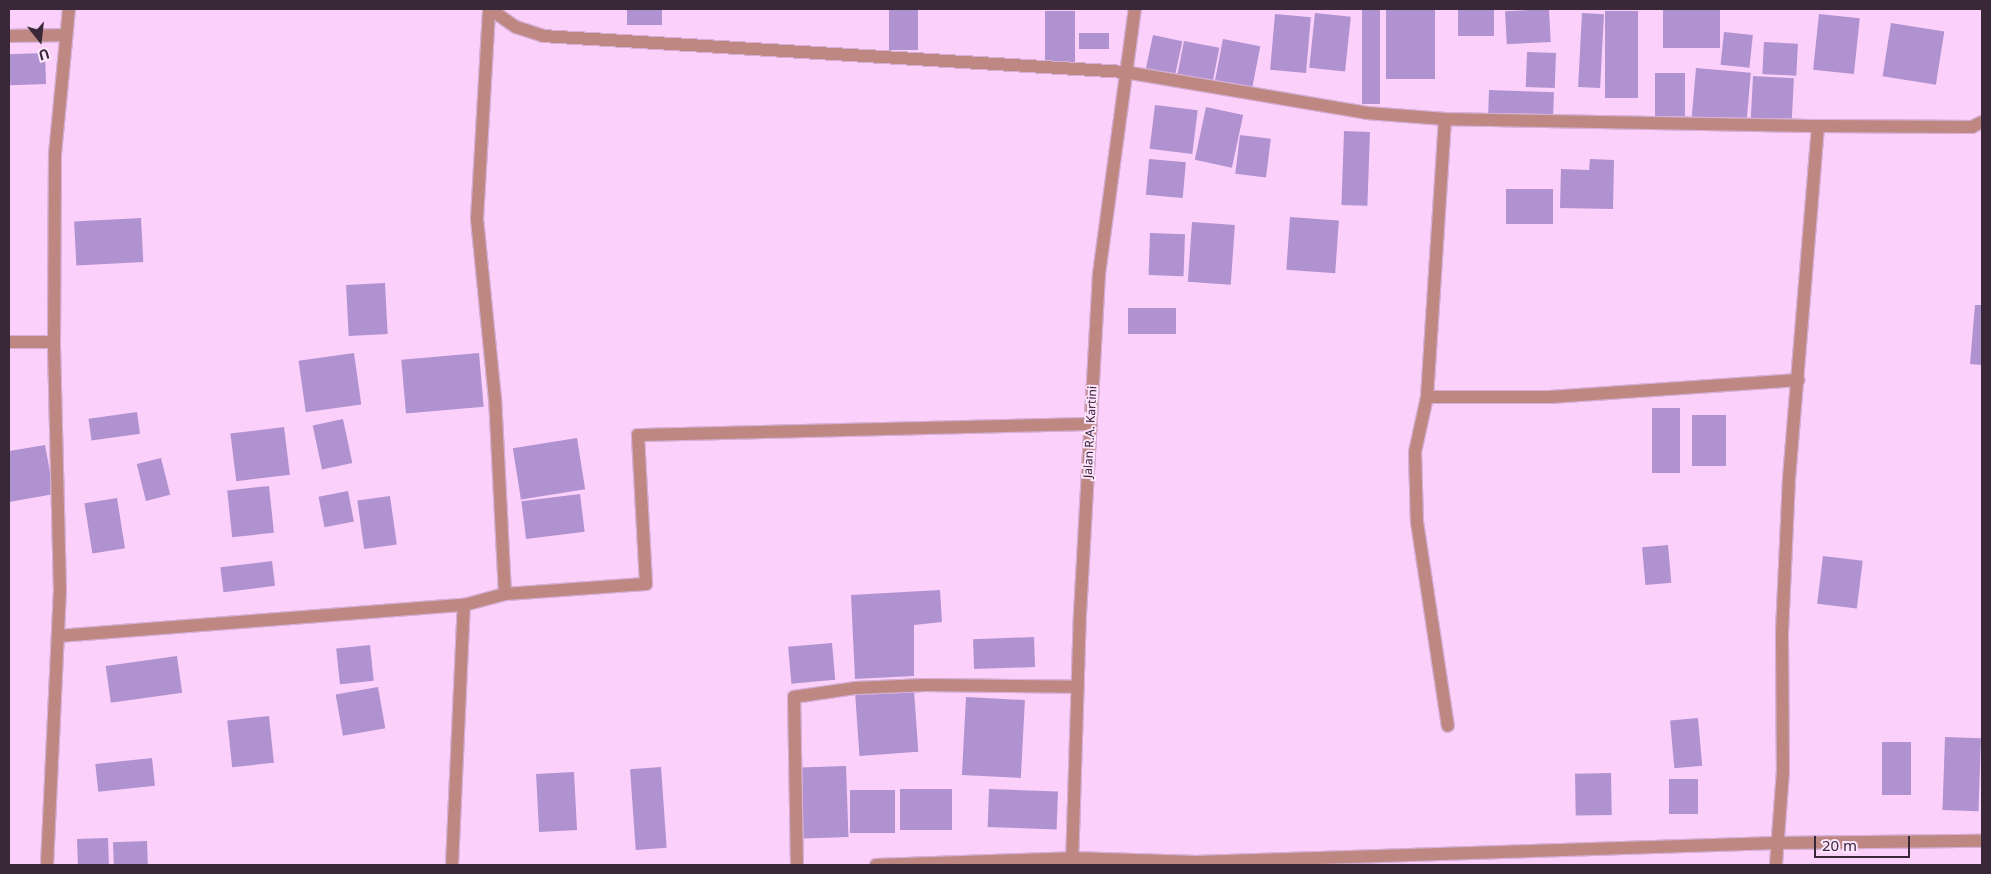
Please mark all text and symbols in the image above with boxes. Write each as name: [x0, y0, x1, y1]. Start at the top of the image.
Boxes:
north arrow: [15, 15, 65, 65]
text: U: [37, 44, 52, 65]
street label: Jalan R.A. Kartini: [1080, 386, 1100, 478]
scale bar: [1816, 826, 1912, 858]
text: 20 m: [1822, 835, 1857, 855]

